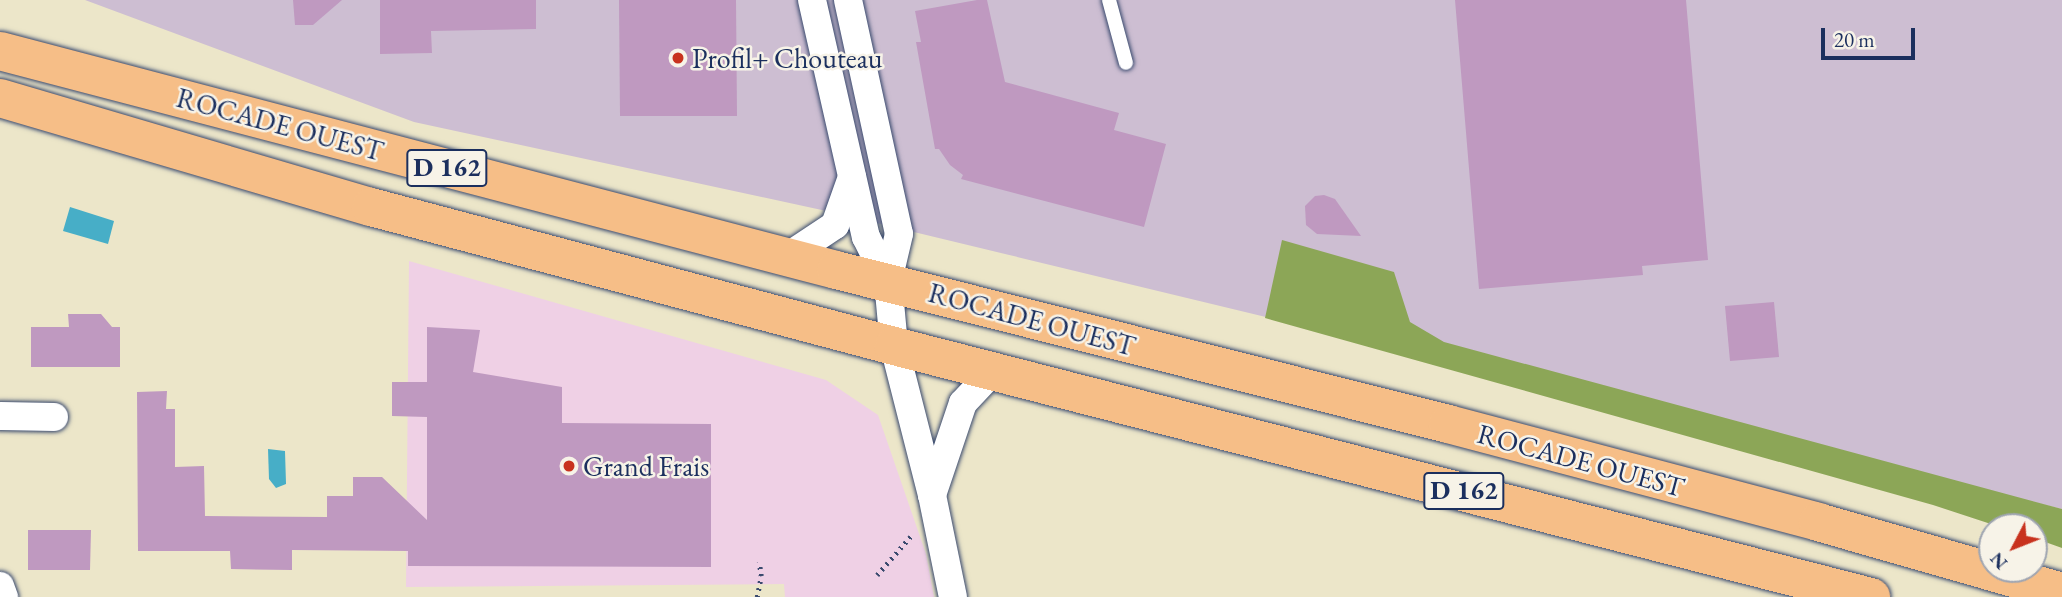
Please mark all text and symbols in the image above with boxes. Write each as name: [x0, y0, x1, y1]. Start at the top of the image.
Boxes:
scale bar: [1824, 14, 1918, 58]
text: 20 m: [1834, 26, 1875, 53]
place label: Profil+ Chouteau: [692, 41, 883, 75]
marker: Profil+ Chouteau: [670, 50, 686, 66]
street label: ROCADE OUEST: [173, 80, 387, 168]
road number: D 162: [405, 146, 489, 190]
street label: ROCADE OUEST: [925, 275, 1139, 363]
street label: ROCADE OUEST: [1474, 416, 1688, 504]
place label: Grand Frais: [583, 449, 709, 483]
marker: Grand Frais: [561, 458, 577, 474]
road number: D 162: [1422, 468, 1506, 513]
north arrow: [1978, 513, 2048, 583]
text: N: [1984, 547, 2013, 575]

